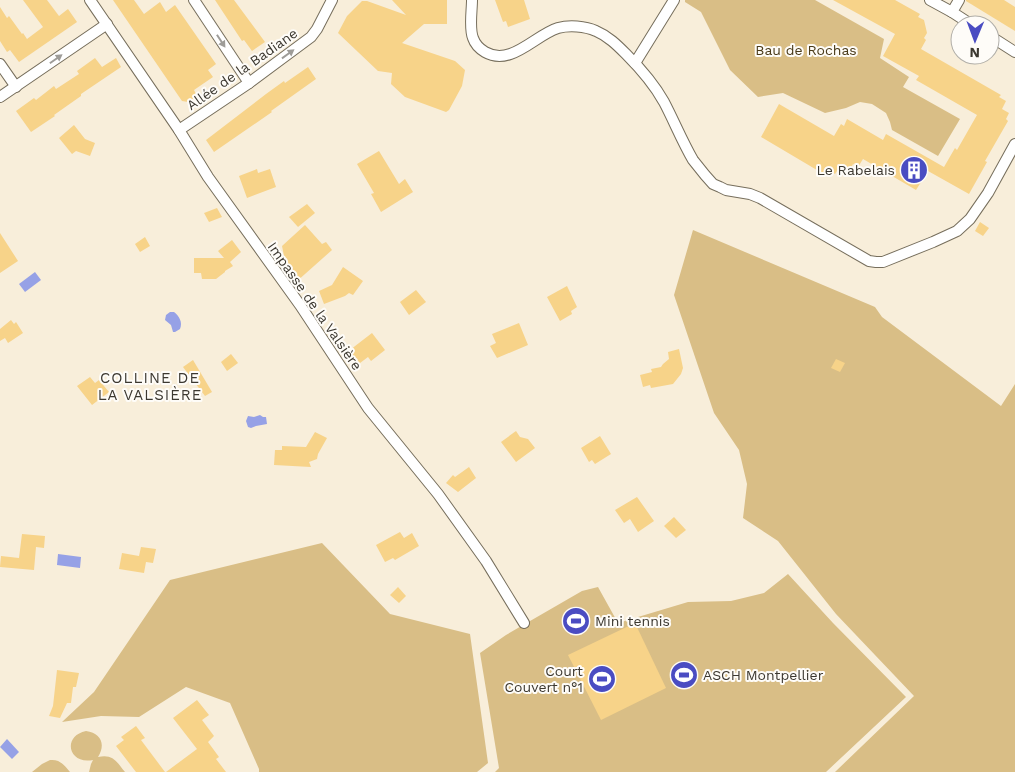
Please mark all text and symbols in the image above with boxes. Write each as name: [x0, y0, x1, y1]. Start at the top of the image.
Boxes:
north arrow: [950, 15, 1000, 65]
street label: Allée de la Badiane: [184, 25, 300, 113]
one-way arrow: [216, 34, 226, 47]
park label: Bau de Rochas: [755, 42, 857, 58]
text: N: [969, 45, 980, 61]
one-way arrow: [282, 49, 295, 59]
one-way arrow: [49, 54, 63, 64]
building icon: Le Rabelais: [899, 155, 929, 185]
place label: Le Rabelais: [817, 162, 895, 178]
street label: Impasse de la Valsière: [265, 239, 365, 373]
district label: COLLINE DE LA VALSIÈRE: [98, 369, 202, 404]
sports icon: Mini tennis: [561, 606, 591, 636]
place label: Mini tennis: [595, 613, 670, 629]
sports icon: ASCH Montpellier: [669, 660, 699, 690]
place label: Court Couvert n°1: [505, 663, 583, 695]
sports icon: Court Couvert n°1: [587, 664, 617, 694]
place label: ASCH Montpellier: [703, 667, 824, 683]

